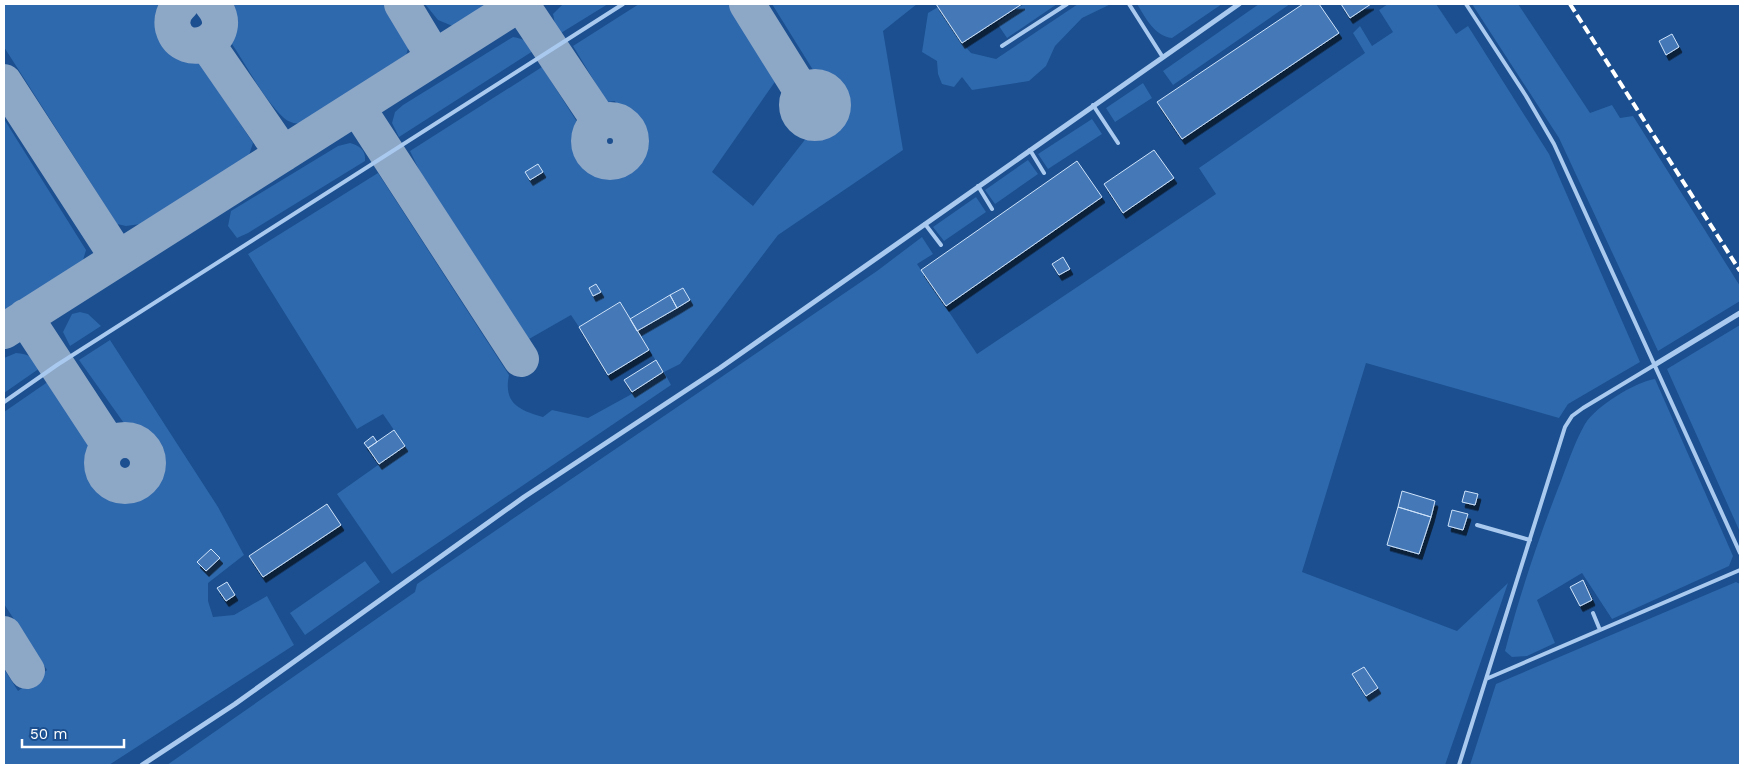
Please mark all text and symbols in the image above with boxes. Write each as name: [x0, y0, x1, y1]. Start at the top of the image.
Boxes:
scale bar: [22, 716, 125, 748]
text: 50 m: [30, 725, 67, 743]

